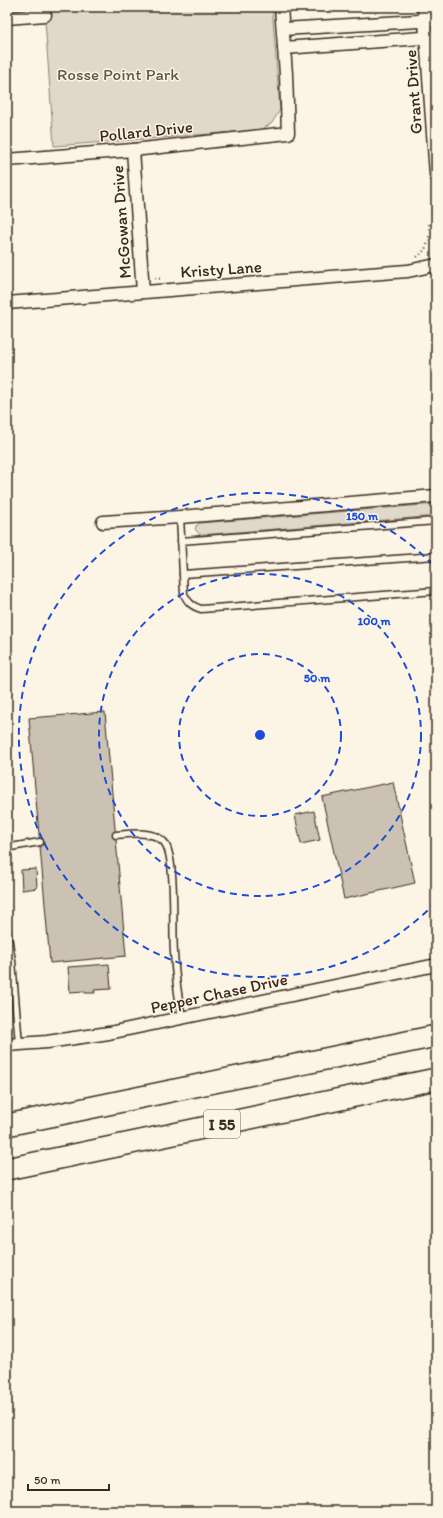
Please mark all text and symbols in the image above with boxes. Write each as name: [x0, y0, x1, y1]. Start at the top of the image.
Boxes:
street label: Grant Drive: [400, 49, 426, 135]
park label: Rosse Point Park: [57, 64, 179, 84]
street label: Pollard Drive: [98, 116, 194, 146]
street label: McGowan Drive: [107, 165, 135, 279]
street label: Kristy Lane: [180, 256, 262, 282]
text: 150 m: [346, 509, 379, 523]
text: 100 m: [357, 614, 391, 628]
text: 50 m: [304, 671, 331, 685]
centre of rings: [253, 728, 267, 742]
street label: Pepper Chase Drive: [149, 969, 289, 1017]
road number: I 55: [204, 1110, 240, 1138]
scale bar: [28, 1466, 109, 1492]
text: 50 m: [34, 1473, 60, 1487]

